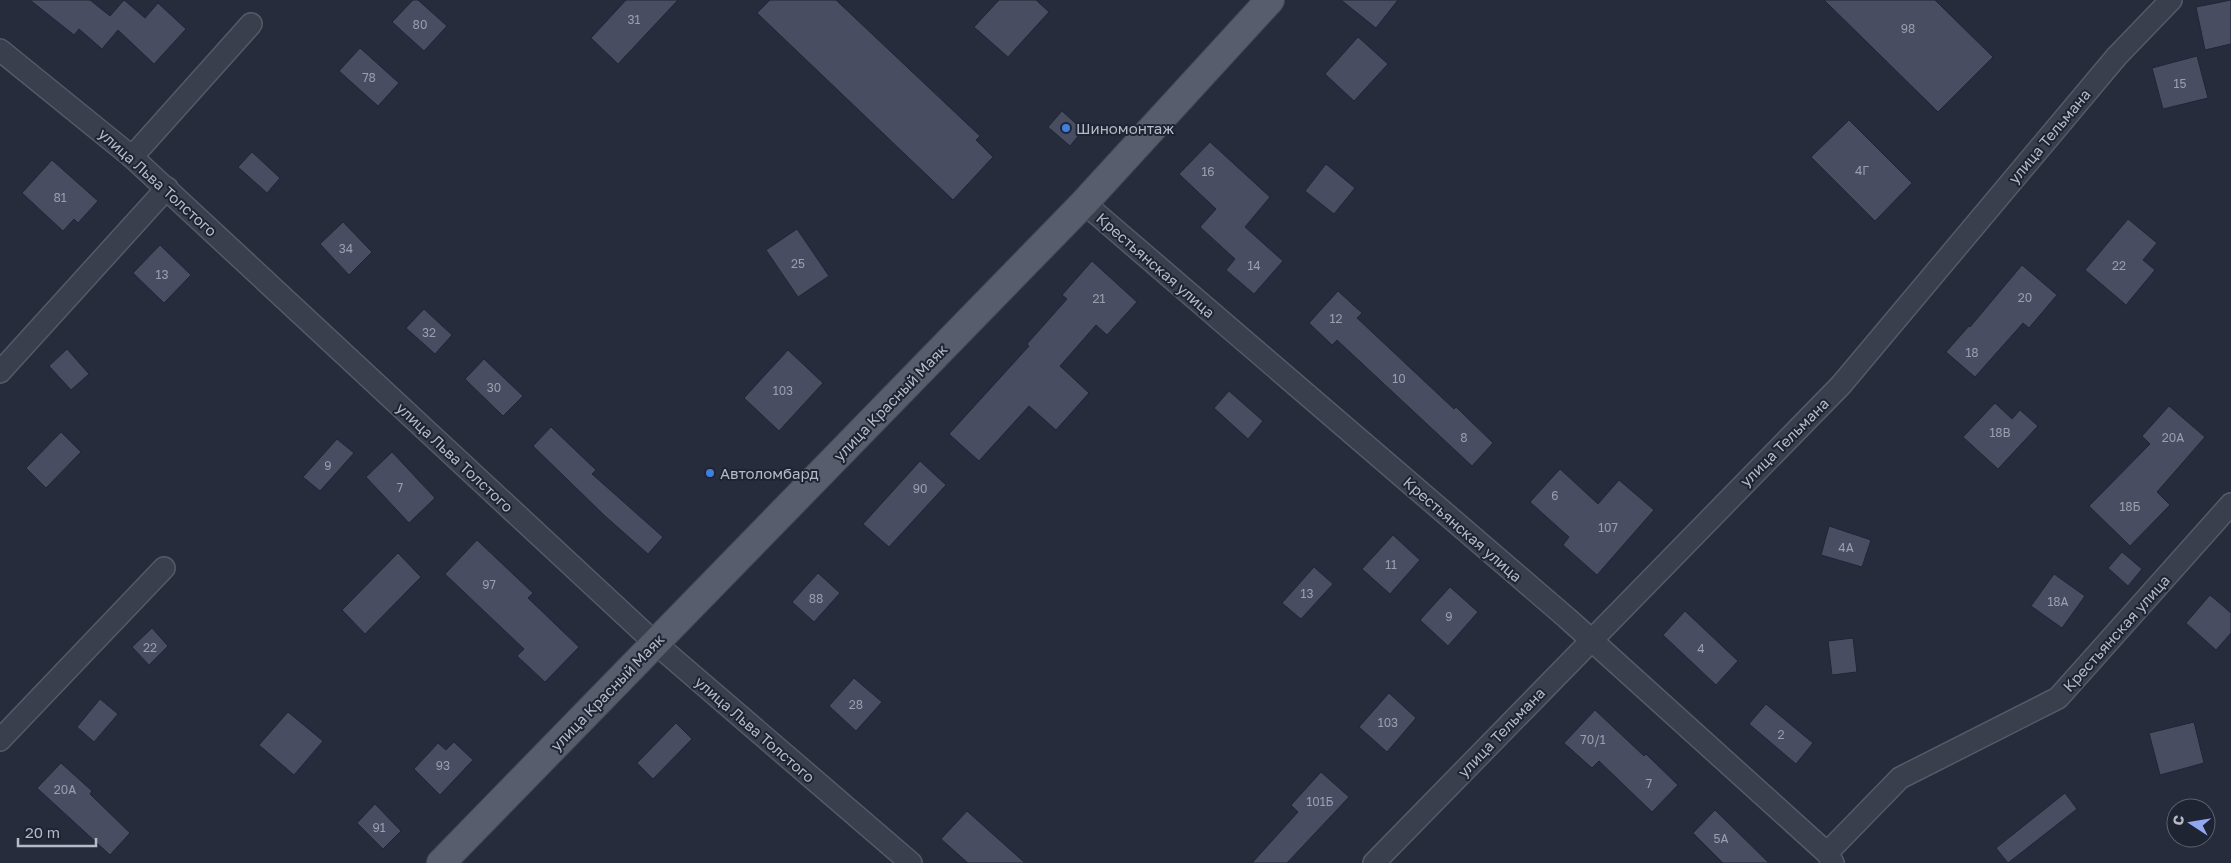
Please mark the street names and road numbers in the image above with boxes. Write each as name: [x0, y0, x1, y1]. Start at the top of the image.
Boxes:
street label: улица Тельмана: [2004, 85, 2094, 187]
street label: улица Льва Толстого: [95, 124, 221, 240]
street label: Крестьянская улица: [1093, 209, 1219, 321]
street label: улица Красный Маяк: [829, 340, 951, 464]
street label: улица Тельмана: [1736, 394, 1832, 490]
street label: улица Льва Толстого: [393, 398, 517, 516]
street label: Крестьянская улица: [1400, 473, 1526, 585]
street label: Крестьянская улица: [2059, 571, 2173, 695]
street label: улица Красный Маяк: [546, 630, 668, 754]
street label: улица Льва Толстого: [691, 672, 819, 786]
street label: улица Тельмана: [1454, 683, 1548, 781]

